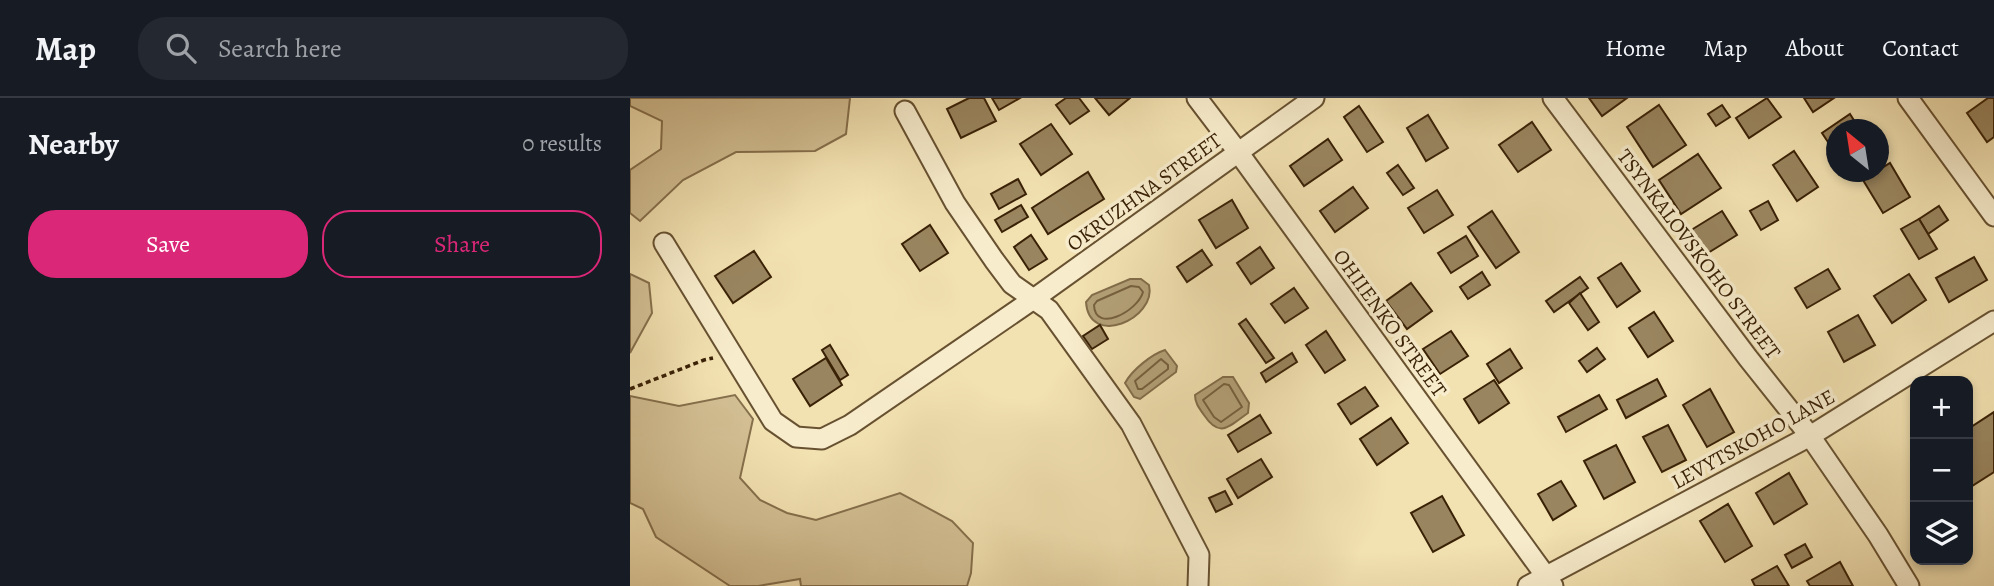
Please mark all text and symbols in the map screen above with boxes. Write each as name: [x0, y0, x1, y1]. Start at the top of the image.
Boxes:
search box: [138, 17, 628, 80]
text: Map: [35, 26, 96, 71]
icon: search: [162, 29, 200, 67]
text: Search here: [218, 31, 342, 66]
text: Home: [1605, 32, 1666, 64]
text: Map: [1704, 32, 1748, 64]
text: About: [1786, 32, 1844, 64]
text: Contact: [1882, 32, 1959, 64]
north arrow: [1826, 119, 1889, 182]
text: Nearby: [28, 124, 119, 164]
street label: OKRUZHNA STREET: [1061, 126, 1228, 258]
text: 0 results: [522, 128, 602, 159]
street label: TSYNKALOVSKOHO STREET: [1611, 143, 1787, 365]
button: Save: [28, 210, 308, 278]
button: Share: [322, 210, 602, 278]
street label: OHIIENKO STREET: [1327, 243, 1453, 403]
map controls: [1910, 376, 1973, 565]
button: +: [1910, 376, 1973, 439]
street label: LEVYTSKOHO LANE: [1666, 382, 1840, 496]
button: −: [1910, 439, 1973, 502]
button: layers: [1910, 502, 1973, 565]

